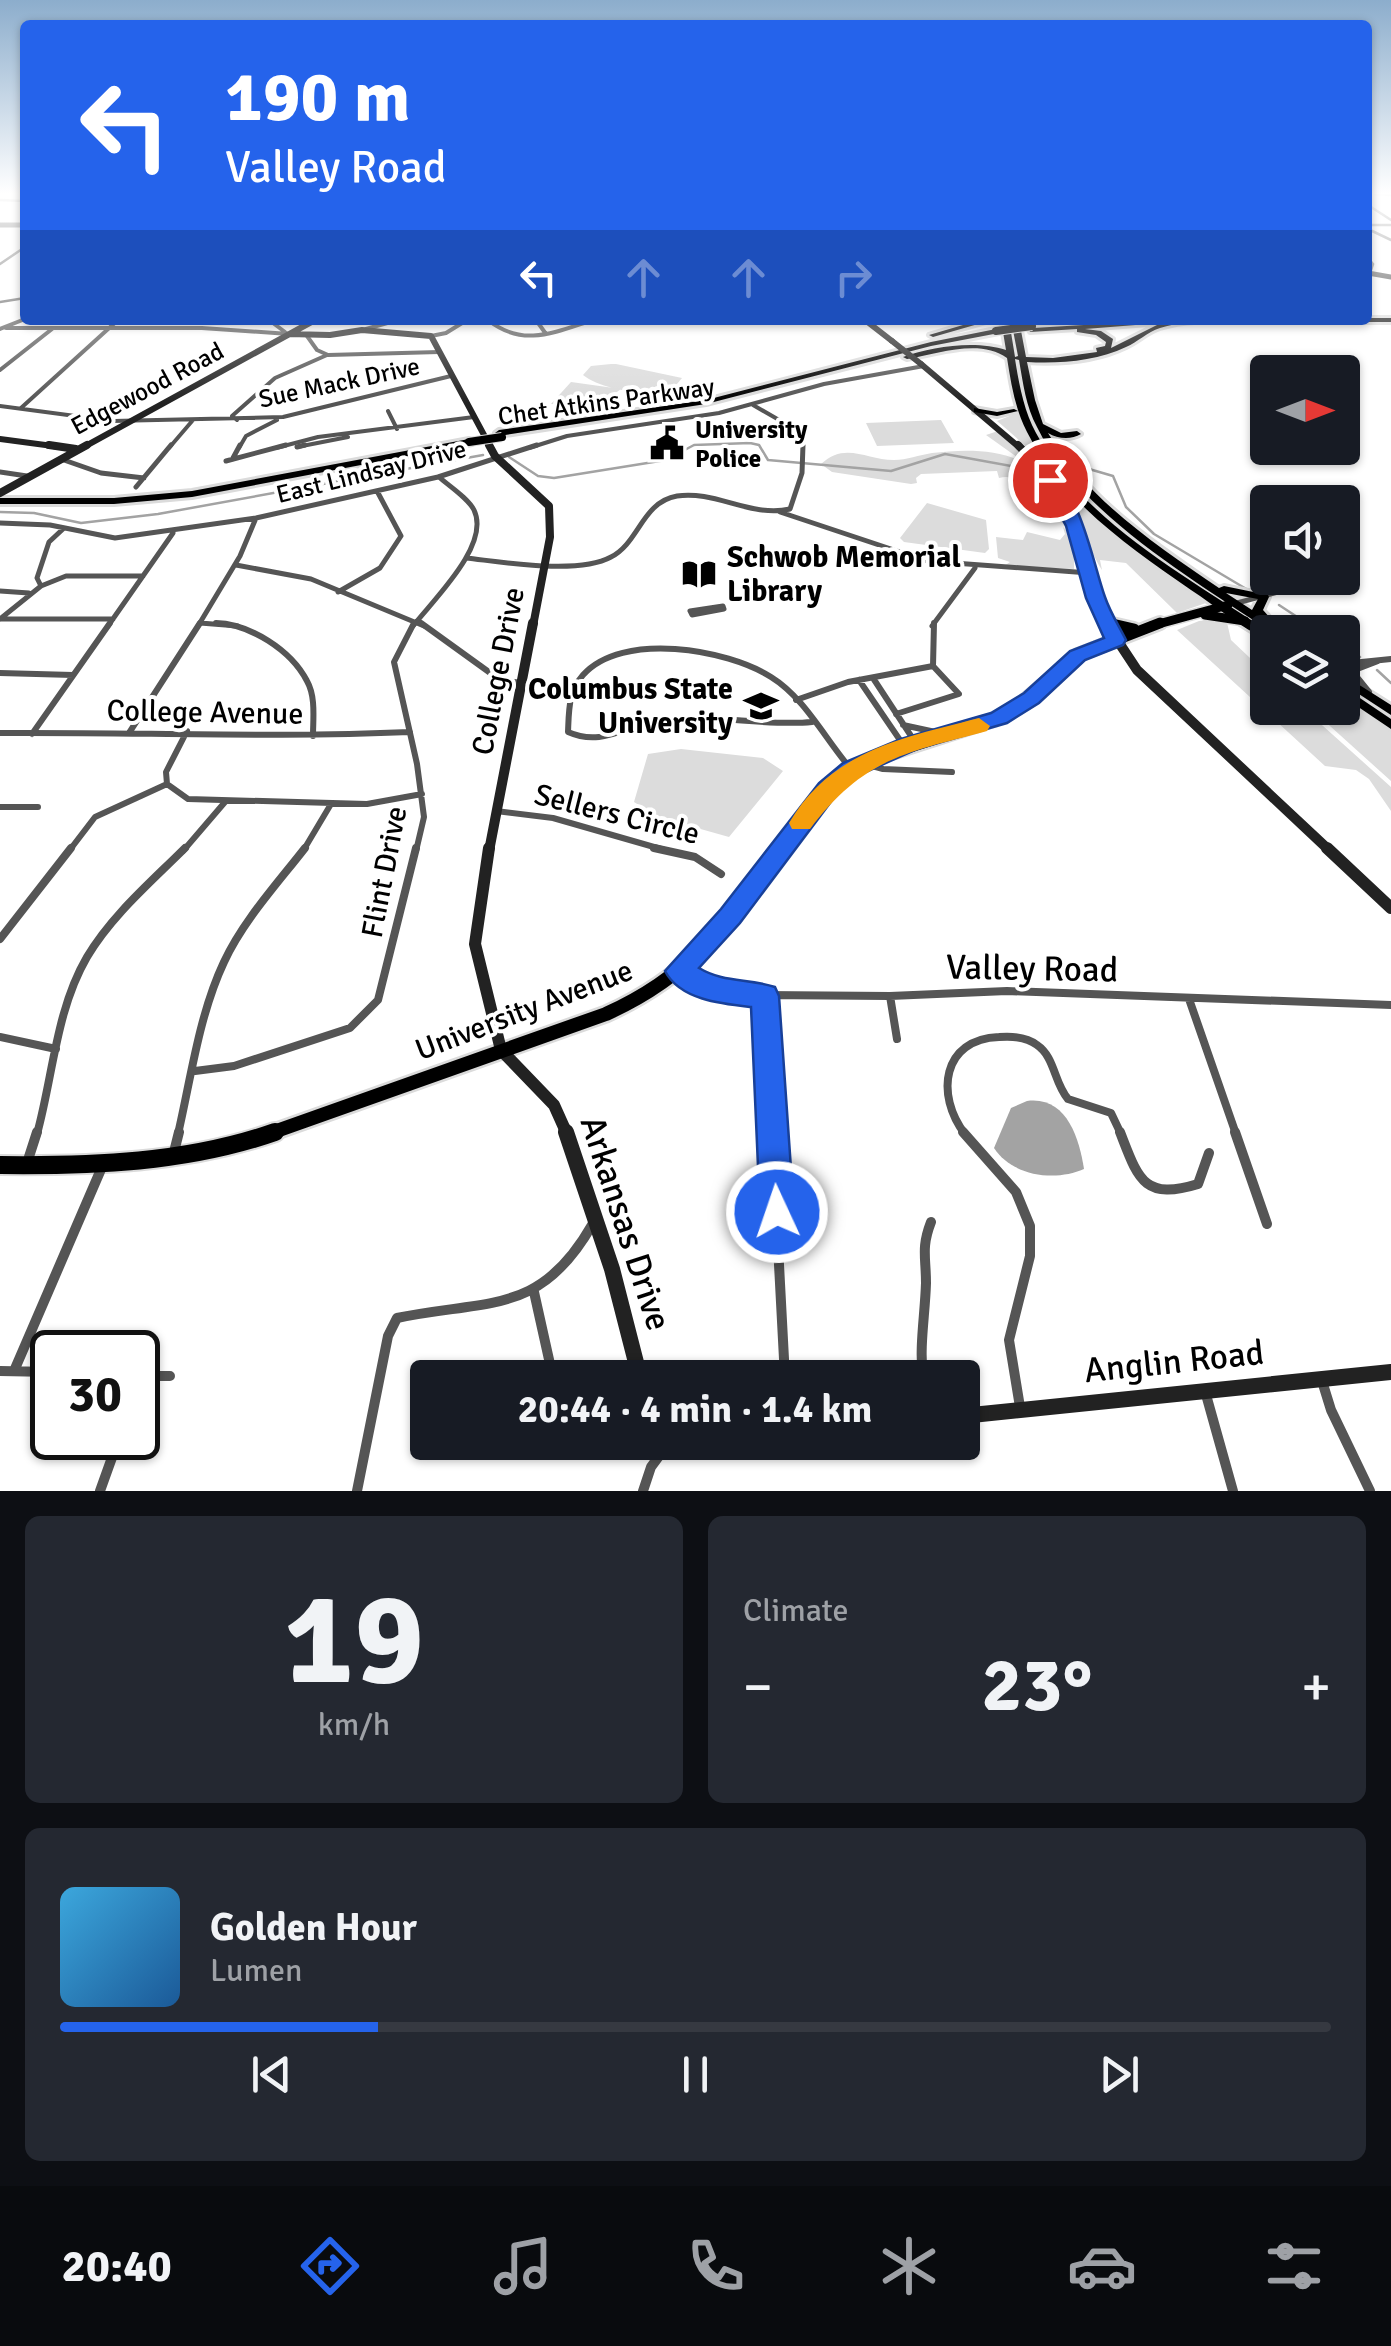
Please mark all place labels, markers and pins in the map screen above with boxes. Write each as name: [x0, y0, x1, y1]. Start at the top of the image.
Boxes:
place label: University Police: [695, 414, 808, 474]
public building icon: University Police: [648, 424, 686, 462]
pin: [1008, 438, 1093, 523]
place label: Schwob Memorial Library: [727, 539, 961, 610]
library icon: Schwob Memorial Library: [680, 555, 718, 593]
place label: Columbus State University: [528, 671, 733, 742]
school or university icon: Columbus State University: [742, 687, 780, 725]

